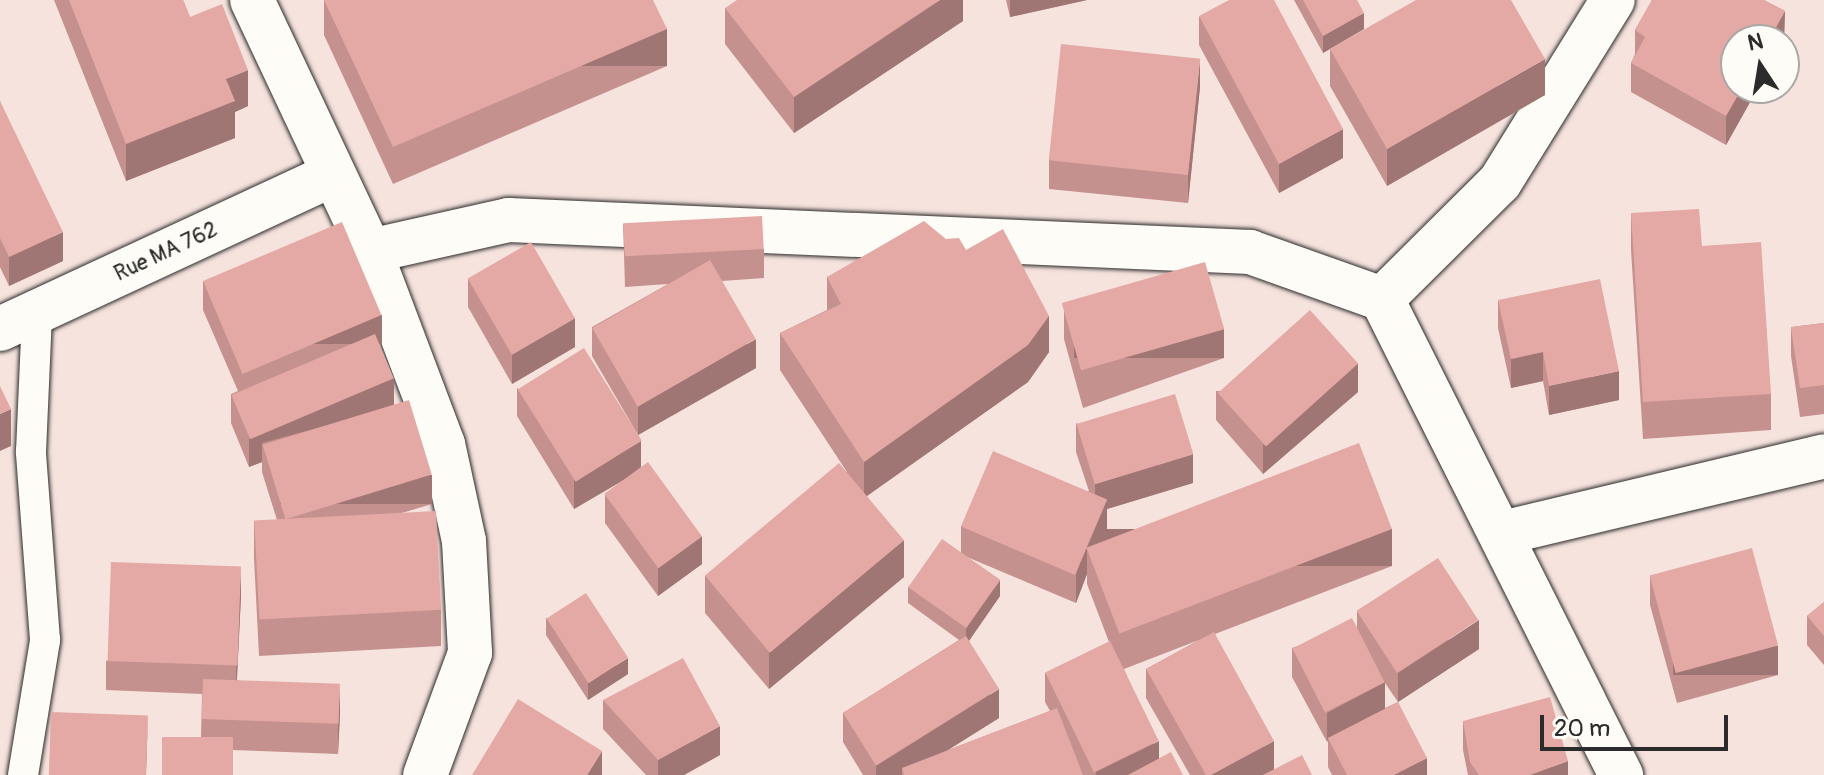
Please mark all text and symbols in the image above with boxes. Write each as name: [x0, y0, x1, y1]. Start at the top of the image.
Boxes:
north arrow: [1720, 24, 1800, 104]
text: N: [1745, 27, 1766, 58]
street label: Rue MA 762: [110, 217, 222, 287]
scale bar: [1544, 699, 1732, 749]
text: 20 m: [1554, 714, 1610, 743]

